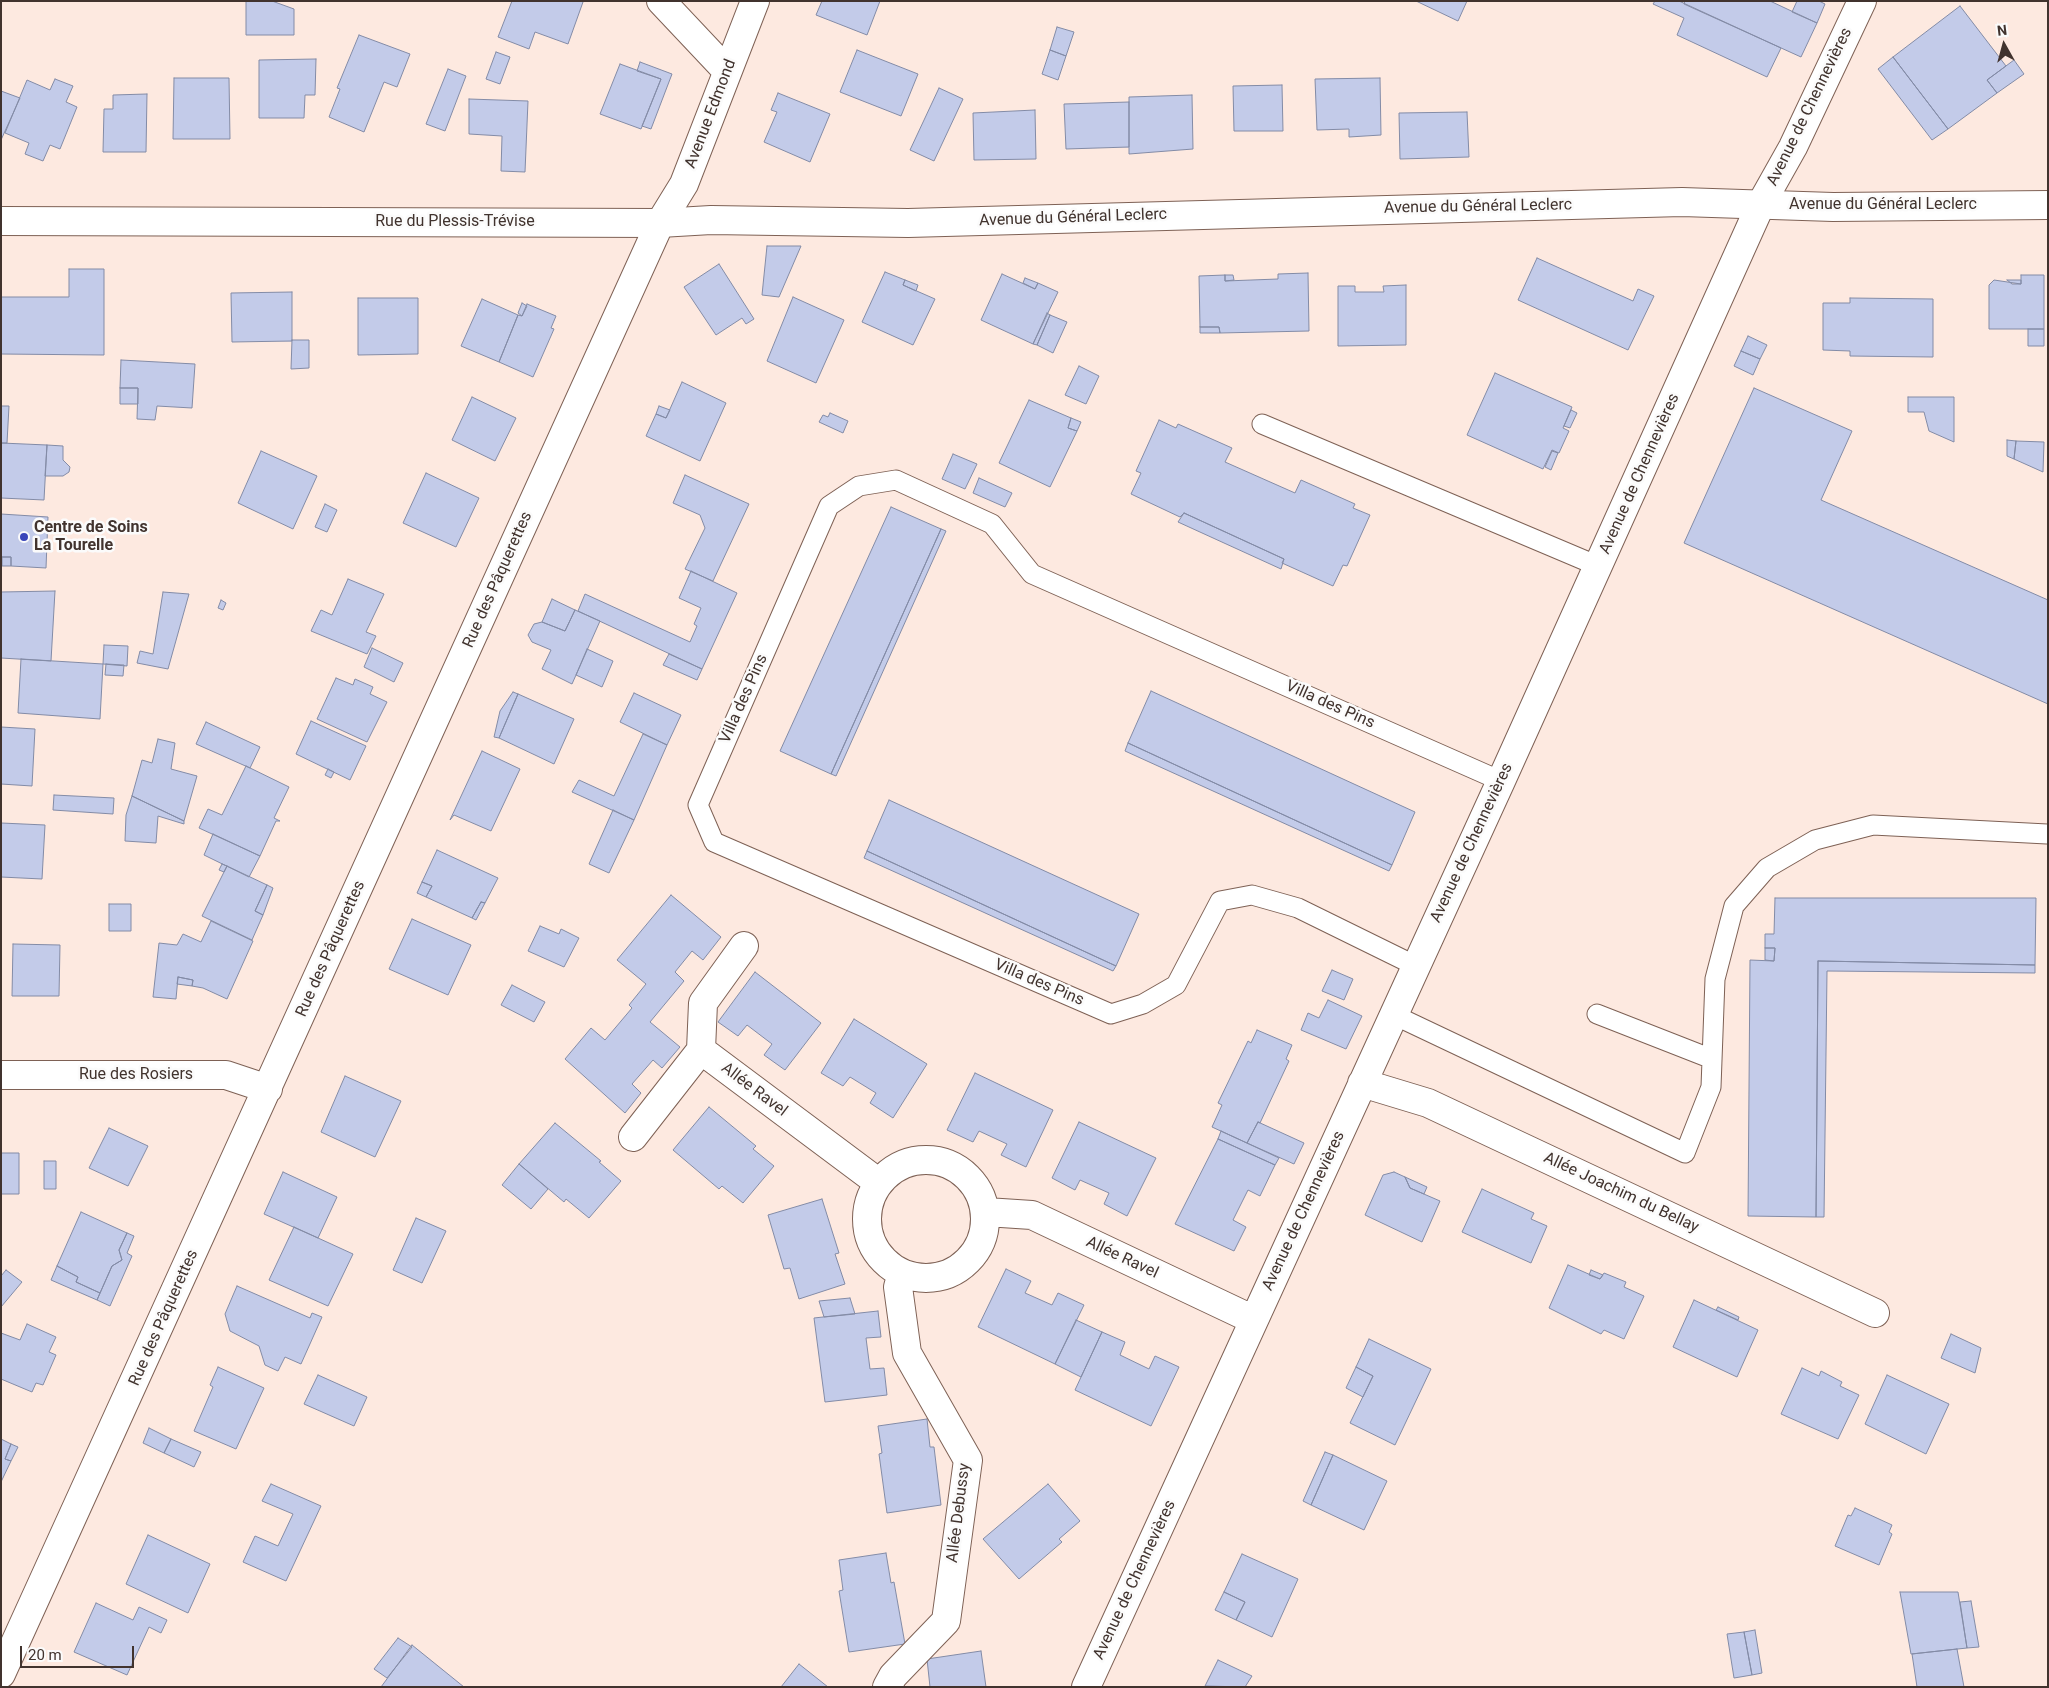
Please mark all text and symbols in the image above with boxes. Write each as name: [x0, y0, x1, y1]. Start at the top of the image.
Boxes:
north arrow: [1979, 20, 2029, 70]
text: N: [1996, 22, 2008, 39]
street label: Avenue de Chennevières: [1763, 25, 1857, 189]
street label: Avenue Edmond: [681, 57, 741, 171]
street label: Avenue du Général Leclerc: [1789, 195, 1977, 215]
street label: Avenue du Général Leclerc: [1384, 196, 1572, 218]
street label: Avenue du Général Leclerc: [979, 205, 1167, 231]
street label: Rue du Plessis-Trévise: [375, 212, 535, 232]
street label: Avenue de Chennevières: [1596, 391, 1684, 557]
street label: Rue des Pâquerettes: [459, 509, 537, 651]
place label: Centre de Soins La Tourelle: [34, 518, 148, 556]
marker: Centre de Soins La Tourelle: [18, 531, 30, 543]
street label: Villa des Pins: [716, 652, 772, 746]
street label: Villa des Pins: [1283, 677, 1377, 733]
street label: Avenue de Chennevières: [1427, 760, 1517, 926]
street label: Rue des Pâquerettes: [292, 878, 370, 1020]
street label: Villa des Pins: [991, 956, 1087, 1010]
street label: Allée Ravel: [717, 1059, 791, 1121]
street label: Rue des Rosiers: [79, 1065, 193, 1085]
street label: Avenue de Chennevières: [1259, 1128, 1349, 1294]
street label: Allée Joachim du Bellay: [1540, 1149, 1702, 1237]
street label: Allée Ravel: [1083, 1233, 1161, 1283]
street label: Rue des Pâquerettes: [125, 1247, 203, 1389]
street label: Allée Debussy: [943, 1462, 975, 1564]
street label: Avenue de Chennevières: [1090, 1497, 1180, 1663]
scale bar: [22, 1636, 136, 1668]
text: 20 m: [28, 1646, 62, 1664]

